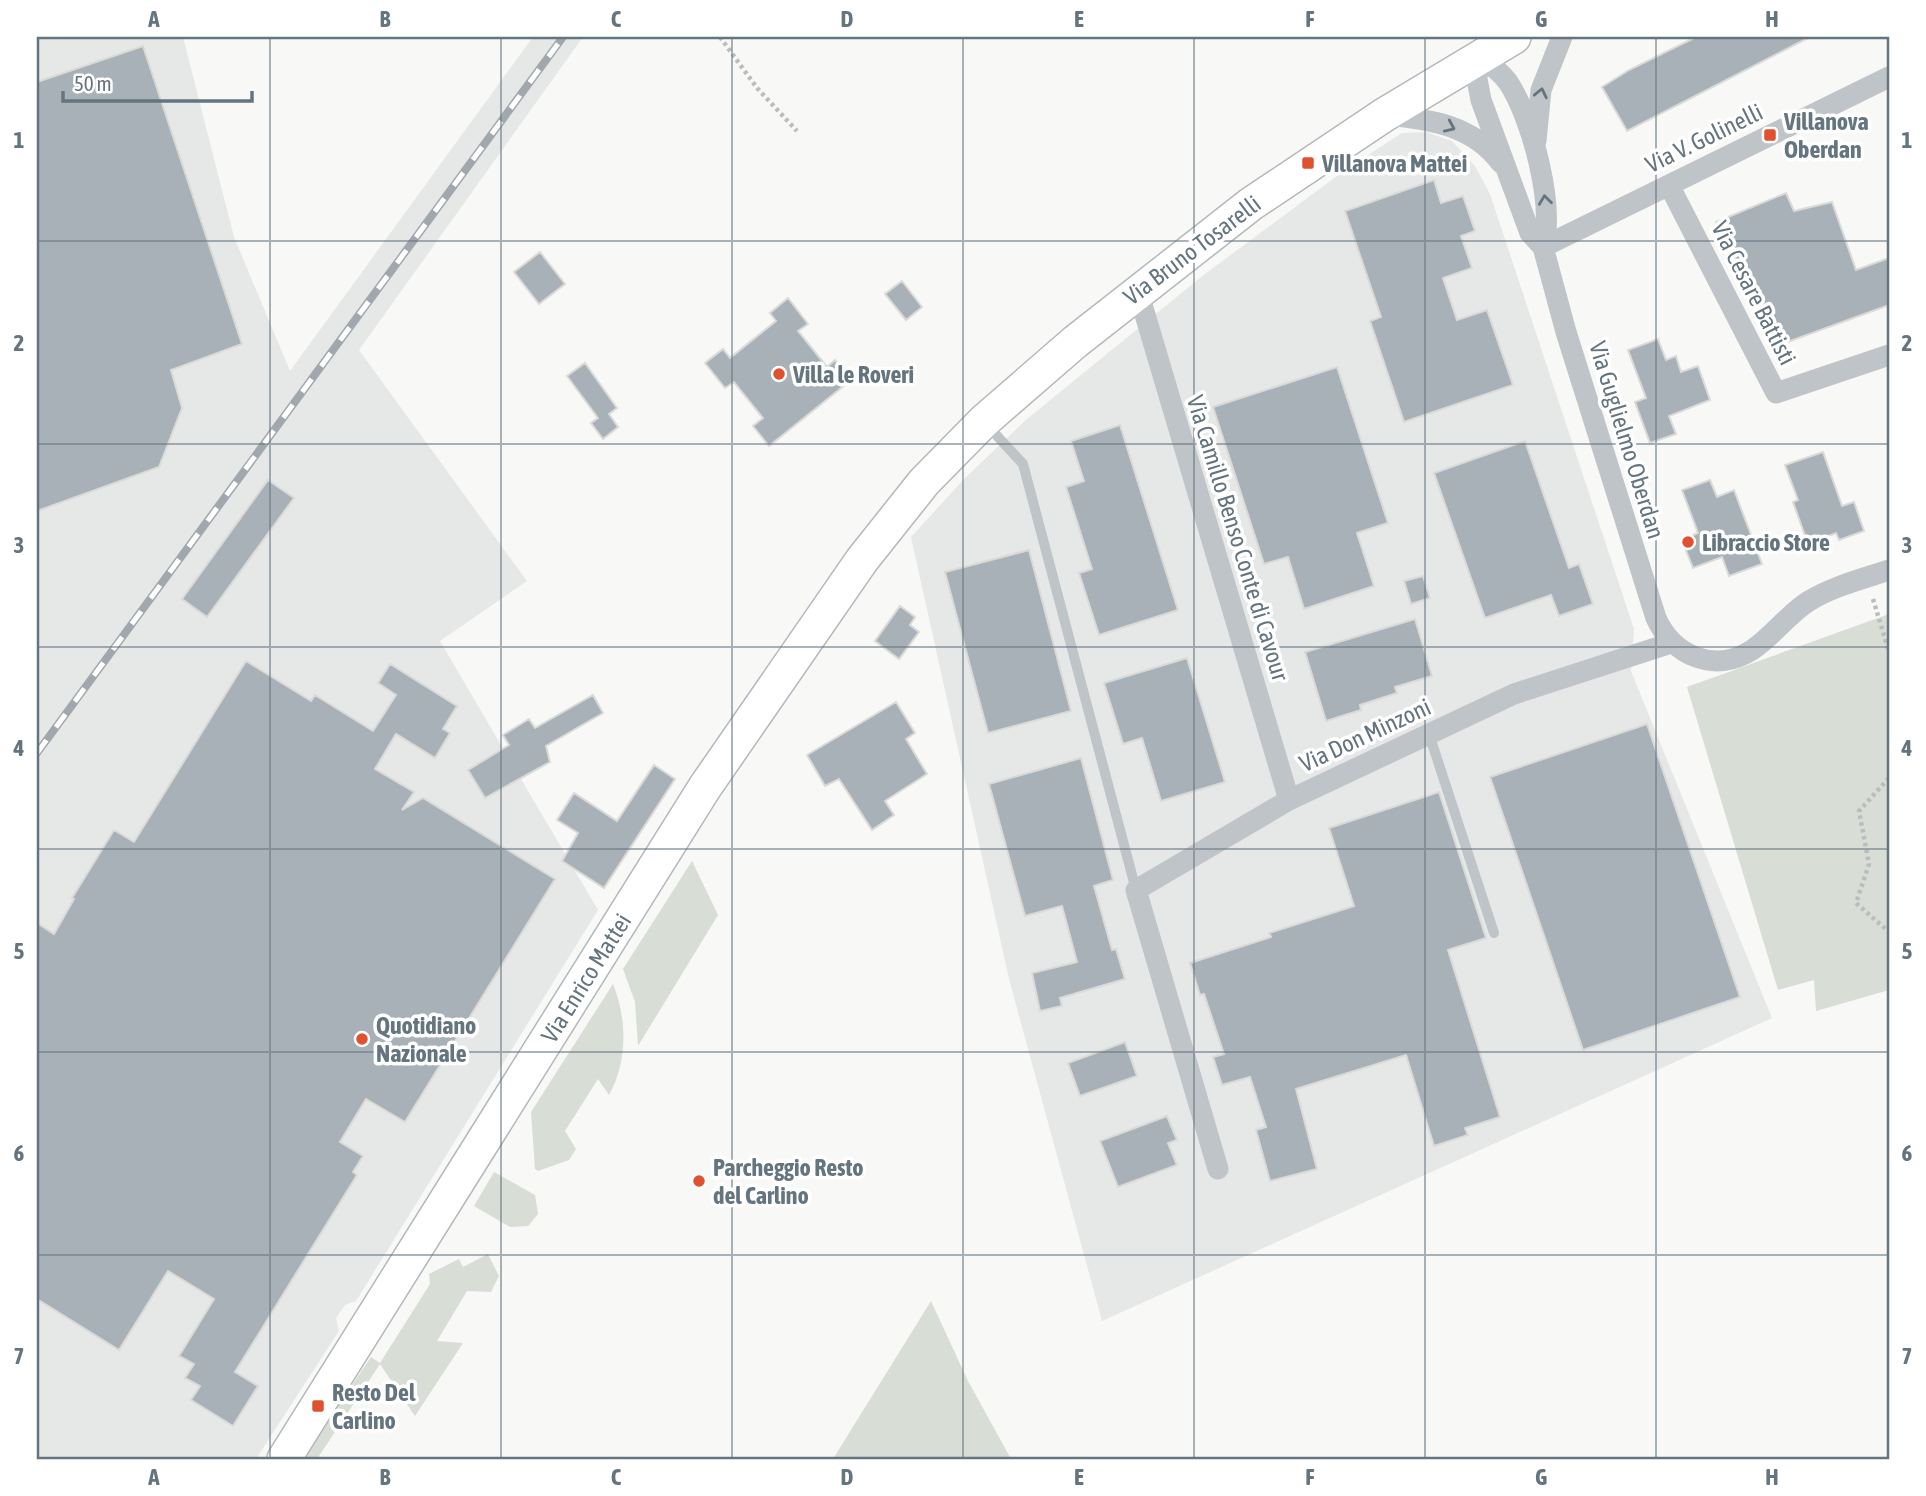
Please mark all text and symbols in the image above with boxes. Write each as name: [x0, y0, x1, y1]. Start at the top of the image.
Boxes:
text: A: [147, 6, 160, 32]
text: B: [380, 6, 391, 32]
text: C: [611, 6, 622, 32]
text: D: [841, 6, 854, 32]
text: E: [1074, 6, 1084, 32]
text: F: [1305, 6, 1315, 32]
text: G: [1535, 6, 1547, 32]
text: H: [1765, 6, 1779, 32]
scale bar: [63, 60, 252, 104]
text: 50 m: [74, 71, 112, 95]
one-way arrow: [1533, 87, 1548, 99]
street label: Via V. Golinelli: [1641, 98, 1767, 178]
place label: Villanova Oberdan: [1783, 108, 1869, 163]
one-way arrow: [1443, 119, 1456, 133]
text: 1: [14, 127, 25, 153]
marker: Villanova Oberdan: [1762, 127, 1778, 143]
text: 1: [1902, 127, 1913, 153]
place label: Villanova Mattei: [1321, 150, 1467, 177]
marker: Villanova Mattei: [1300, 155, 1316, 171]
street label: Via Bruno Tosarelli: [1118, 190, 1266, 310]
one-way arrow: [1537, 194, 1552, 206]
street label: Via Cesare Battisti: [1706, 217, 1802, 369]
text: 2: [14, 330, 24, 356]
text: 2: [1902, 330, 1912, 356]
street label: Via Guglielmo Oberdan: [1584, 338, 1670, 542]
place label: Villa le Roveri: [792, 361, 914, 388]
marker: Villa le Roveri: [771, 366, 787, 382]
street label: Via Camillo Benso Conte di Cavour: [1182, 392, 1295, 685]
place label: Libraccio Store: [1702, 529, 1830, 556]
text: 3: [14, 532, 24, 558]
text: 3: [1902, 532, 1912, 558]
marker: Libraccio Store: [1680, 534, 1696, 550]
street label: Via Don Minzoni: [1295, 693, 1435, 777]
text: 4: [13, 735, 25, 761]
text: 4: [1901, 735, 1913, 761]
street label: Via Enrico Mattei: [536, 909, 636, 1047]
text: 5: [14, 938, 25, 964]
text: 5: [1902, 938, 1913, 964]
place label: Quotidiano Nazionale: [376, 1012, 476, 1067]
marker: Quotidiano Nazionale: [354, 1031, 370, 1047]
text: 6: [14, 1140, 25, 1166]
text: 6: [1902, 1140, 1913, 1166]
place label: Parcheggio Resto del Carlino: [713, 1154, 864, 1209]
marker: Parcheggio Resto del Carlino: [691, 1173, 707, 1189]
text: 7: [14, 1343, 24, 1369]
text: 7: [1902, 1343, 1912, 1369]
place label: Resto Del Carlino: [332, 1379, 416, 1434]
marker: Resto Del Carlino: [310, 1398, 326, 1414]
text: A: [147, 1464, 160, 1490]
text: B: [380, 1464, 391, 1490]
text: C: [611, 1464, 622, 1490]
text: D: [841, 1464, 854, 1490]
text: E: [1074, 1464, 1084, 1490]
text: F: [1305, 1464, 1315, 1490]
text: G: [1535, 1464, 1547, 1490]
text: H: [1765, 1464, 1779, 1490]

